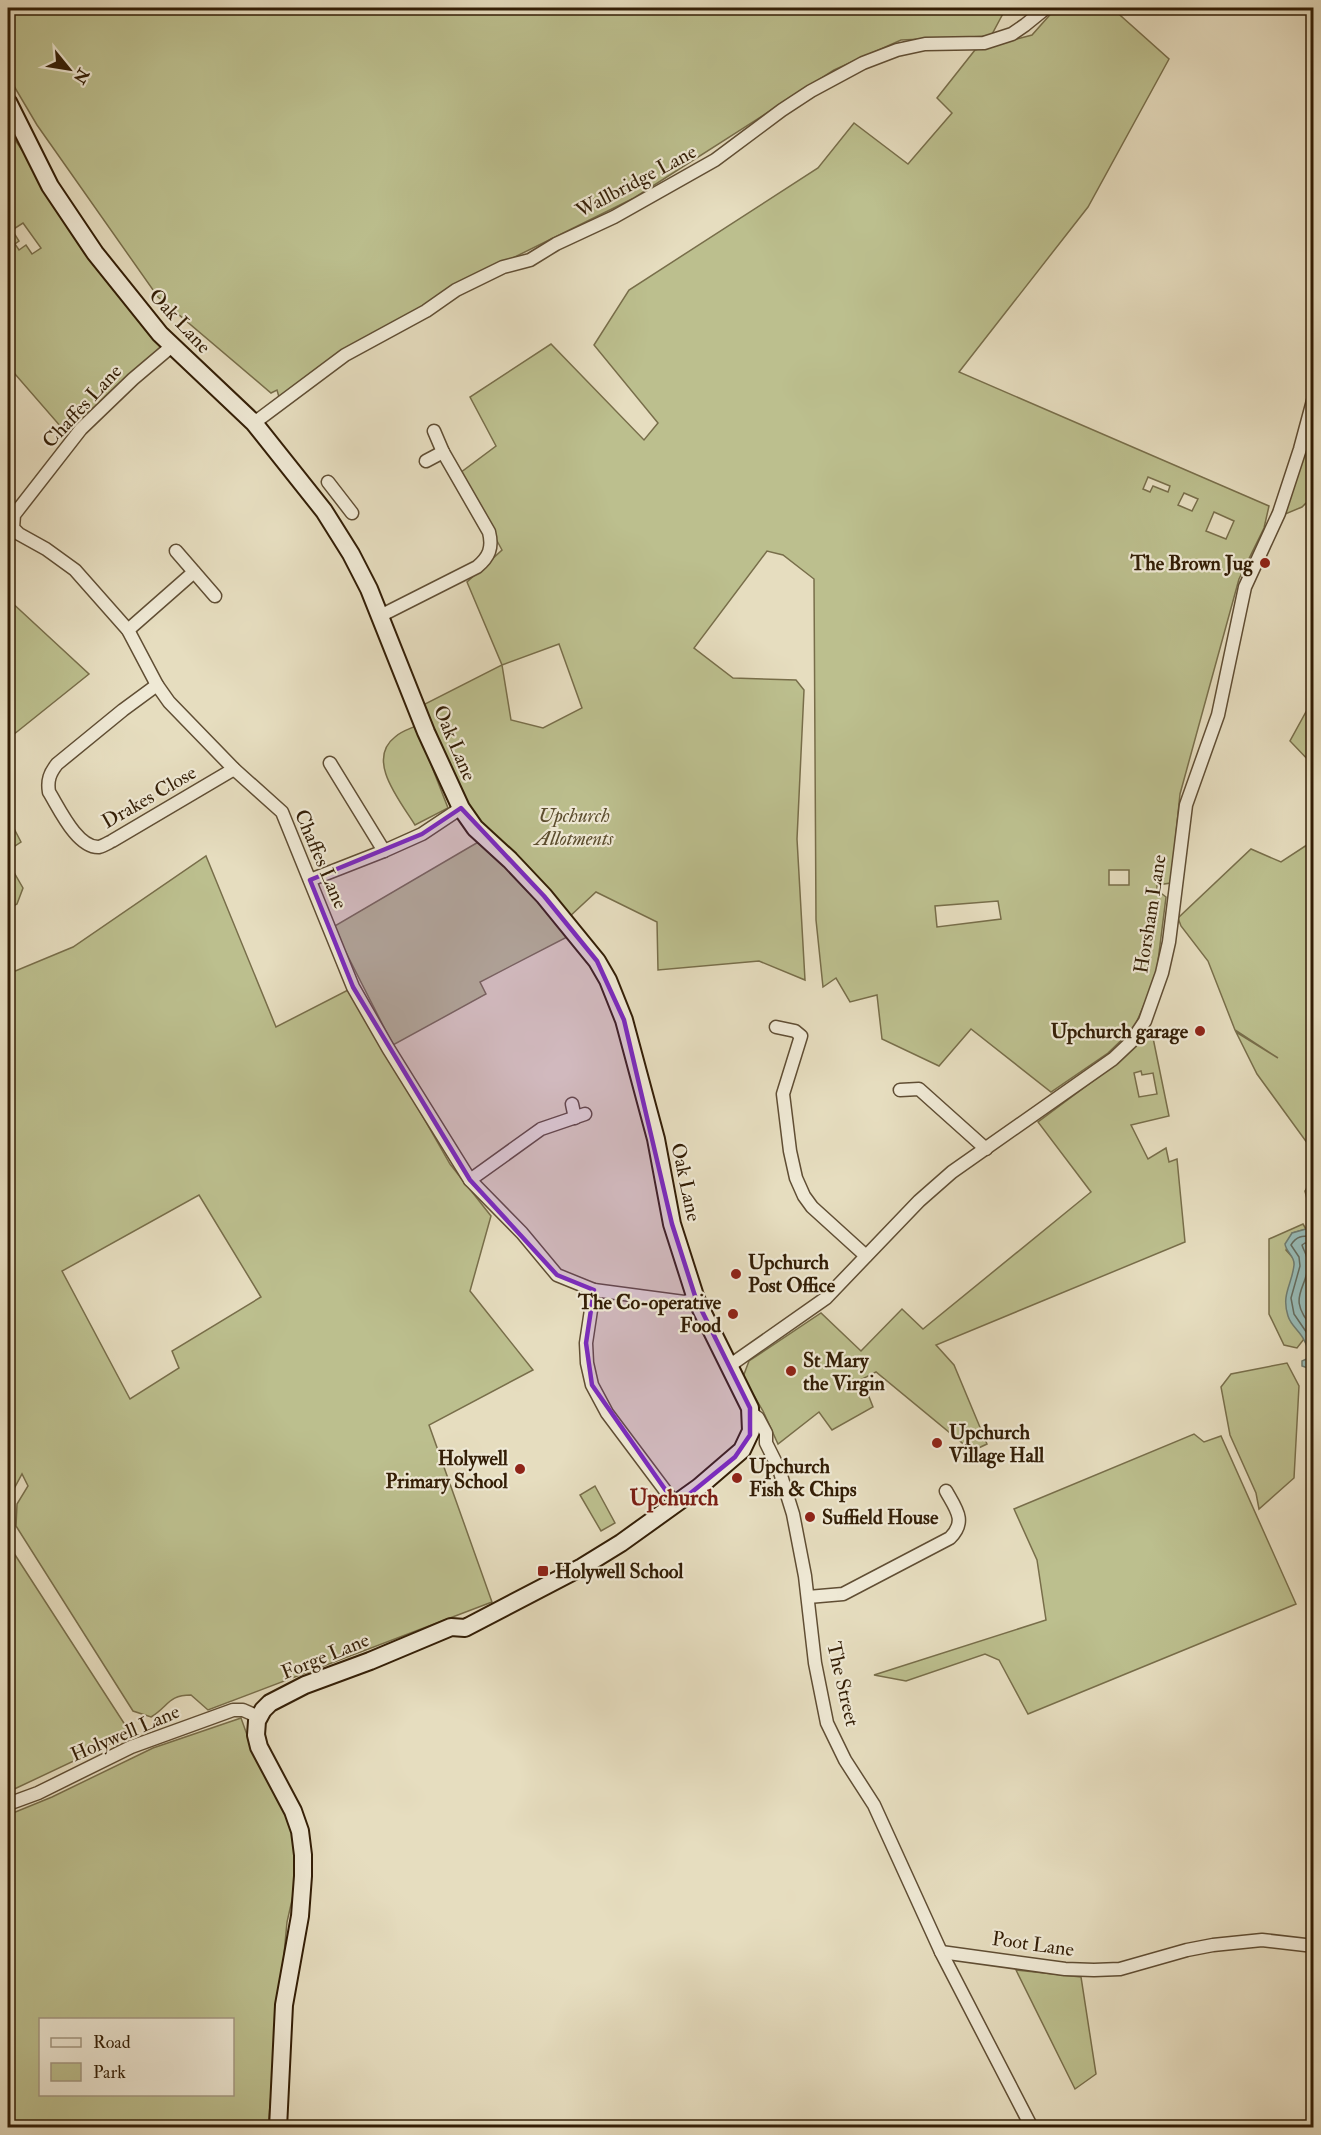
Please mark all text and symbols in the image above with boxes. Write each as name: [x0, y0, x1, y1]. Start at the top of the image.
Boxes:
north arrow: [39, 39, 99, 99]
text: N: [69, 64, 94, 88]
street label: Wallbridge Lane: [571, 139, 701, 224]
street label: Oak Lane: [144, 283, 216, 359]
street label: Chaffes Lane: [37, 359, 127, 453]
place label: The Brown Jug: [1129, 551, 1254, 577]
marker: The Brown Jug: [1258, 556, 1272, 570]
street label: Oak Lane: [428, 701, 482, 785]
street label: Drakes Close: [97, 760, 201, 834]
park label: Upchurch Allotments: [533, 803, 614, 851]
street label: Chaffes Lane: [289, 806, 353, 912]
street label: Horsham Lane: [1128, 853, 1172, 975]
place label: Upchurch garage: [1051, 1019, 1189, 1045]
marker: Upchurch garage: [1193, 1024, 1207, 1038]
street label: Oak Lane: [665, 1140, 707, 1224]
place label: Upchurch Post Office: [748, 1250, 836, 1298]
marker: Upchurch Post Office: [729, 1267, 743, 1281]
place label: The Co-operative Food: [577, 1290, 722, 1338]
marker: The Co-operative Food: [726, 1307, 740, 1321]
place label: St Mary the Virgin: [803, 1348, 885, 1397]
marker: St Mary the Virgin: [784, 1364, 798, 1378]
place label: Upchurch Village Hall: [948, 1420, 1045, 1469]
marker: Upchurch Village Hall: [930, 1436, 944, 1450]
place label: Holywell Primary School: [386, 1446, 509, 1495]
place label: Upchurch Fish & Chips: [749, 1454, 857, 1503]
marker: Holywell Primary School: [513, 1462, 527, 1476]
marker: Upchurch Fish & Chips: [730, 1471, 744, 1485]
district label: Upchurch: [629, 1484, 719, 1513]
place label: Suffield House: [822, 1505, 939, 1530]
marker: Suffield House: [803, 1510, 817, 1524]
place label: Holywell School: [555, 1559, 684, 1585]
marker: Holywell School: [536, 1564, 550, 1578]
street label: Forge Lane: [277, 1627, 373, 1685]
street label: The Street: [821, 1639, 865, 1729]
street label: Holywell Lane: [67, 1699, 183, 1767]
street label: Poot Lane: [990, 1926, 1076, 1962]
legend: [39, 2018, 234, 2096]
text: Road: [93, 2031, 131, 2054]
text: Park: [93, 2061, 126, 2084]

